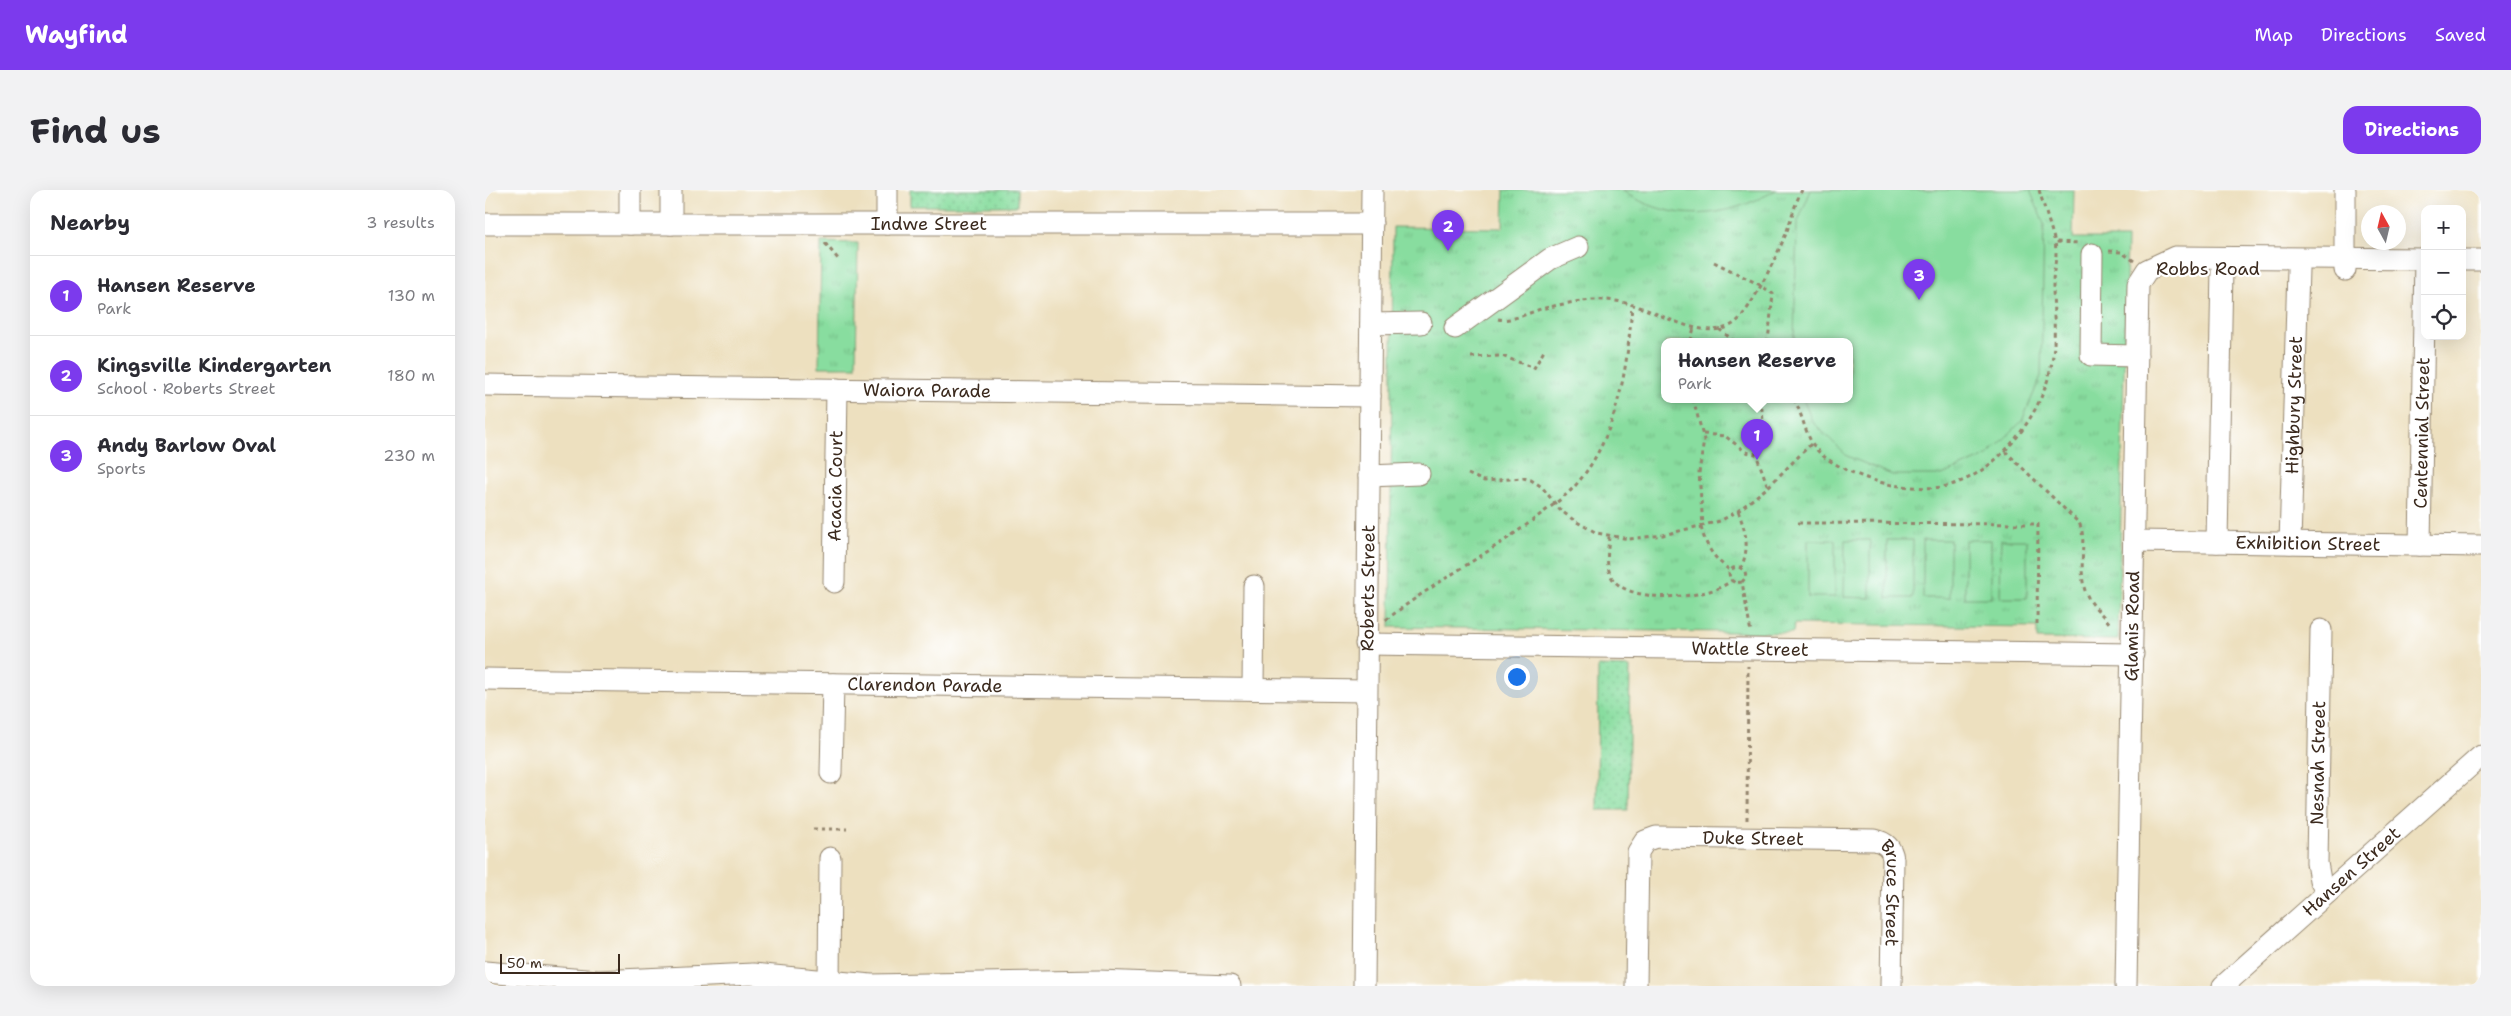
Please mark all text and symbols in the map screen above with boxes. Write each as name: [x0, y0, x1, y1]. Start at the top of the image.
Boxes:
text: Wayfind: [25, 19, 128, 51]
text: Map: [2255, 23, 2293, 47]
text: Directions: [2321, 23, 2407, 47]
text: Saved: [2435, 23, 2486, 47]
button: Directions: [2343, 106, 2481, 154]
text: Find us: [30, 107, 161, 154]
north arrow: [2361, 205, 2406, 250]
map controls: [2421, 205, 2466, 340]
button: +: [2421, 205, 2466, 250]
text: Nearby: [50, 209, 130, 237]
pin: 2: [1432, 210, 1464, 251]
text: 3 results: [366, 212, 435, 233]
street label: Indwe Street: [871, 212, 987, 236]
button: −: [2421, 250, 2466, 295]
street label: Robbs Road: [2156, 257, 2260, 281]
pin: 3: [1903, 259, 1935, 300]
text: Hansen Reserve: [97, 273, 256, 298]
text: 1: [62, 285, 70, 306]
text: 130 m: [388, 285, 435, 306]
button: locate: [2421, 295, 2466, 340]
text: Park: [97, 298, 131, 319]
street label: Highbury Street: [2280, 335, 2308, 475]
popup: [1661, 338, 1853, 403]
text: Hansen Reserve: [1678, 348, 1836, 373]
text: Kingsville Kindergarten: [97, 353, 331, 378]
street label: Centennial Street: [2409, 357, 2435, 509]
text: 2: [60, 365, 72, 386]
text: 180 m: [387, 365, 435, 386]
text: Park: [1678, 373, 1712, 394]
text: School · Roberts Street: [97, 378, 276, 399]
street label: Waiora Parade: [863, 378, 991, 403]
pin: 1: [1741, 419, 1773, 460]
street label: Acacia Court: [823, 430, 848, 542]
text: Andy Barlow Oval: [97, 433, 276, 458]
text: 3: [60, 445, 72, 466]
text: 230 m: [383, 445, 435, 466]
text: Sports: [97, 458, 146, 479]
street label: Roberts Street: [1355, 524, 1381, 652]
street label: Exhibition Street: [2235, 530, 2381, 557]
street label: Glamis Road: [2119, 571, 2145, 682]
street label: Wattle Street: [1691, 636, 1809, 662]
your location: [1504, 664, 1530, 690]
street label: Clarendon Parade: [847, 672, 1003, 698]
street label: Nesnah Street: [2305, 700, 2331, 825]
street label: Hansen Street: [2297, 821, 2406, 922]
street label: Duke Street: [1702, 826, 1804, 851]
street label: Bruce Street: [1875, 834, 1905, 947]
scale bar: [500, 951, 620, 974]
text: 50 m: [507, 954, 542, 972]

